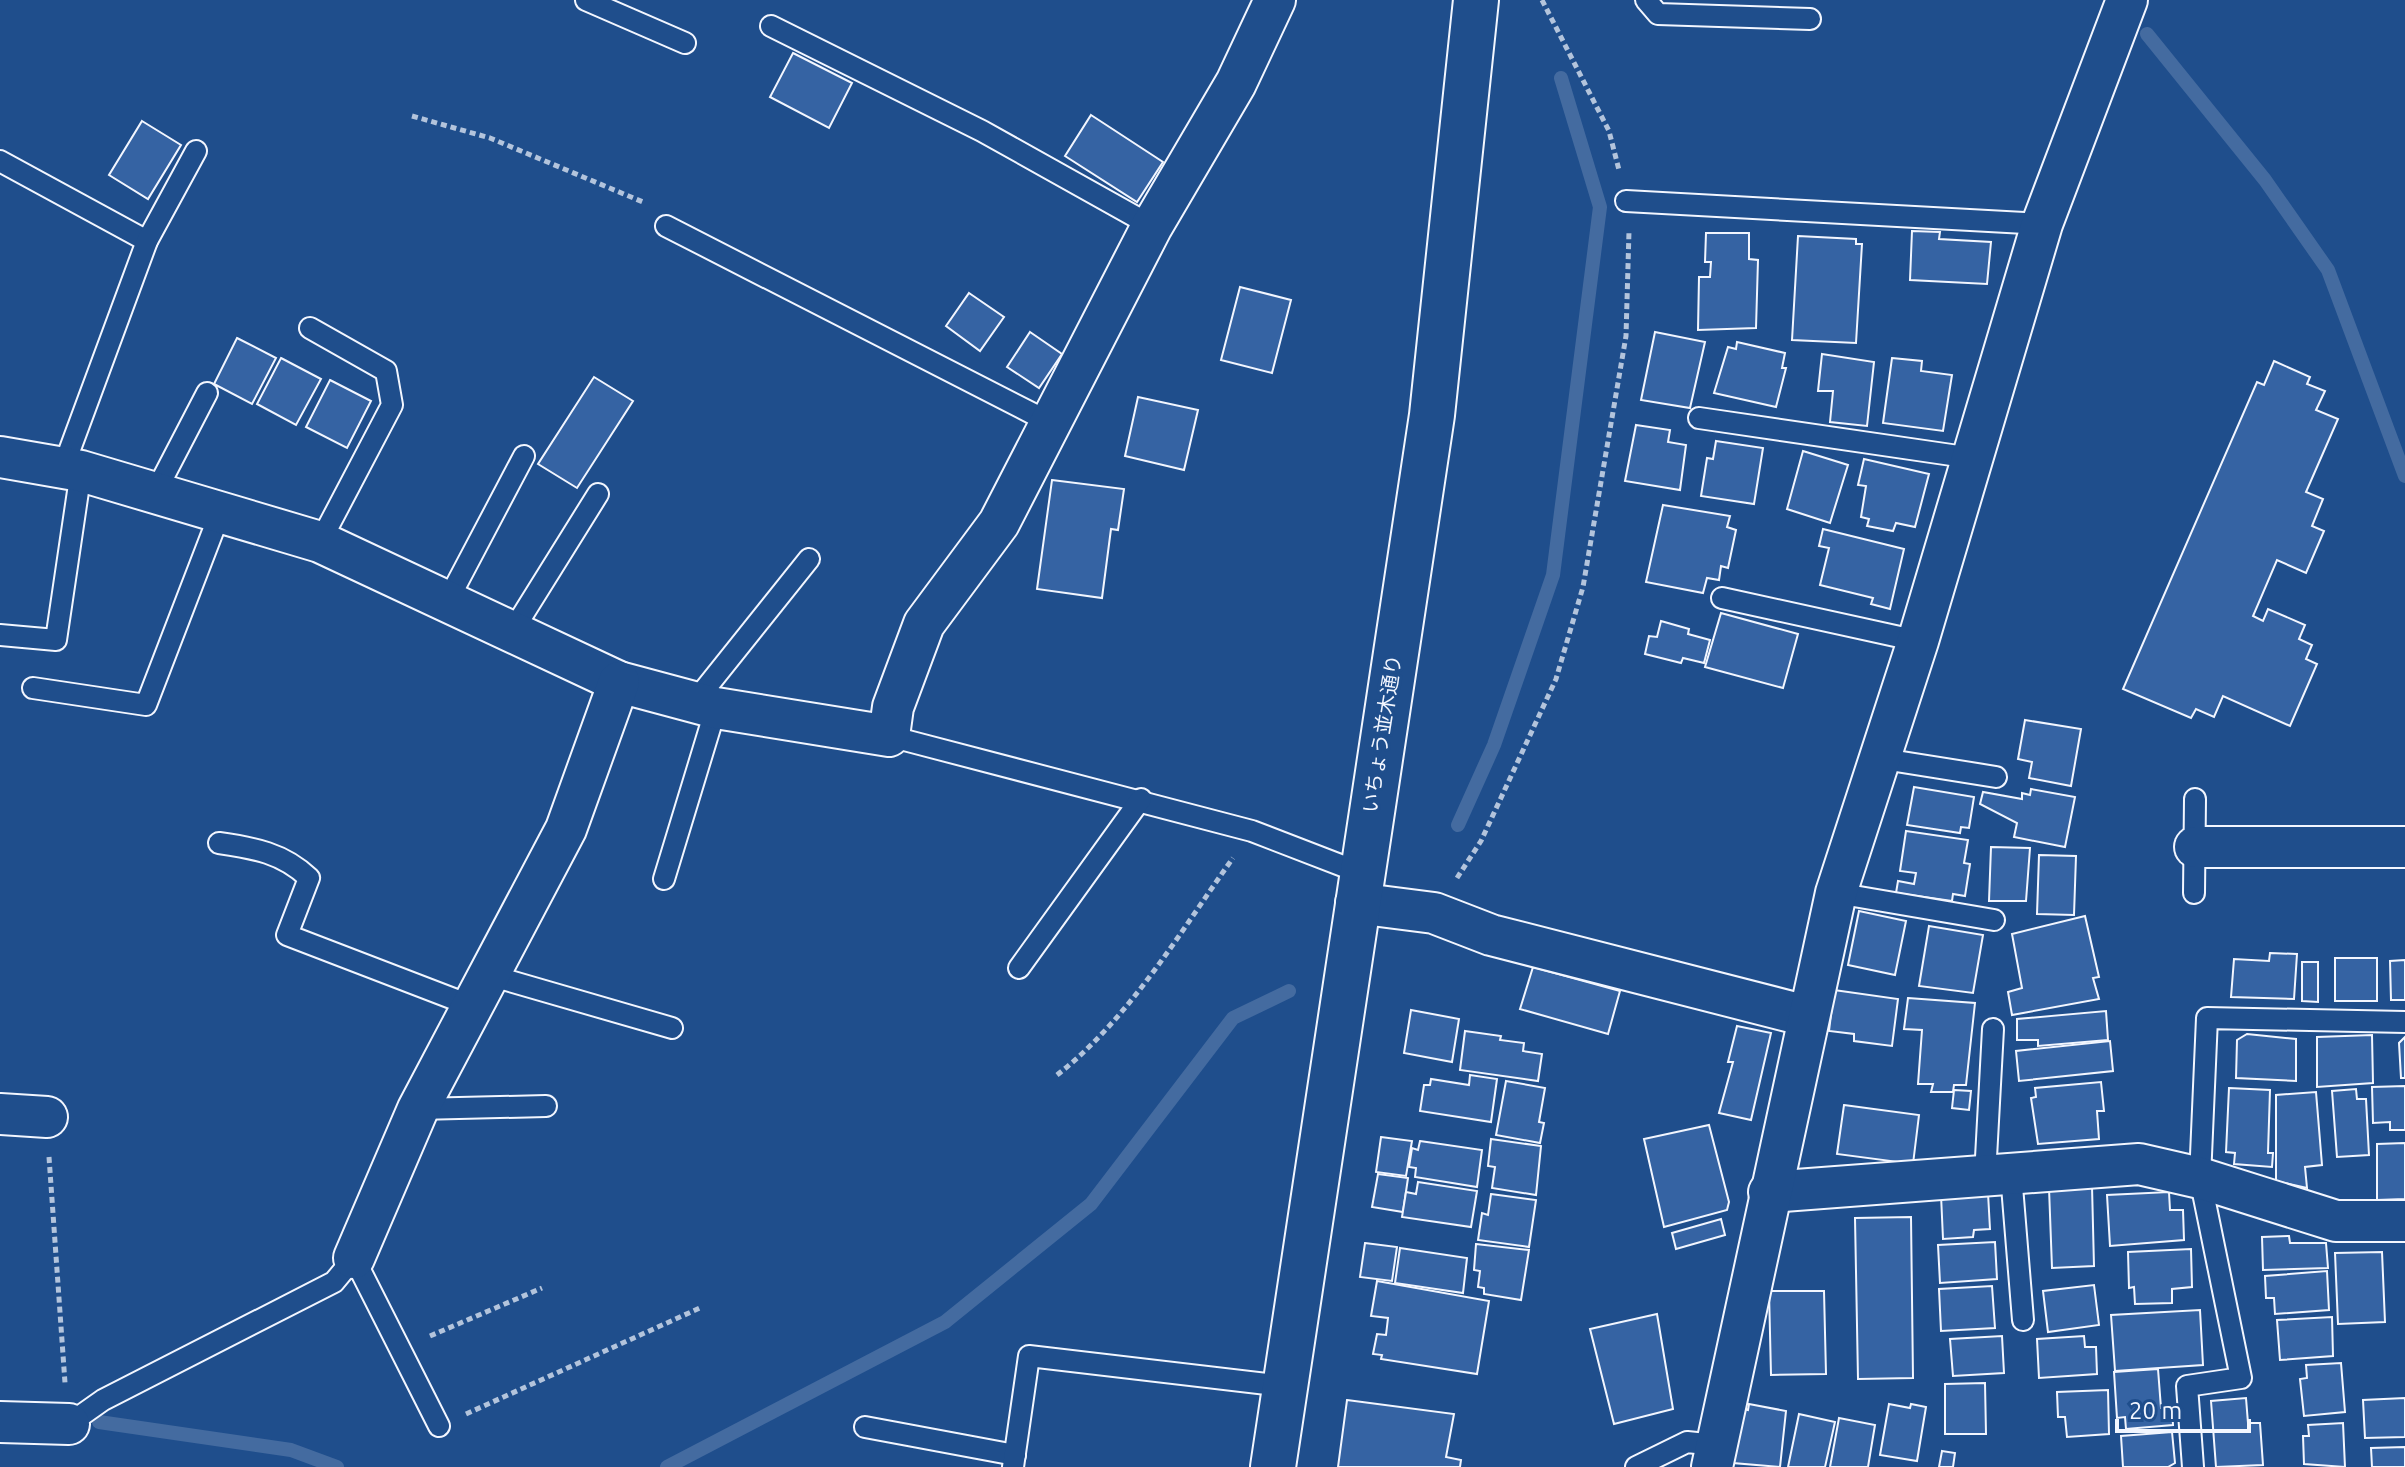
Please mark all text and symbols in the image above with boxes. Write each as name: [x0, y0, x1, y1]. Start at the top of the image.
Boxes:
street label: いちょう並木通り: [1358, 653, 1405, 815]
scale bar: [2117, 1383, 2249, 1433]
text: 20 m: [2129, 1397, 2182, 1424]

